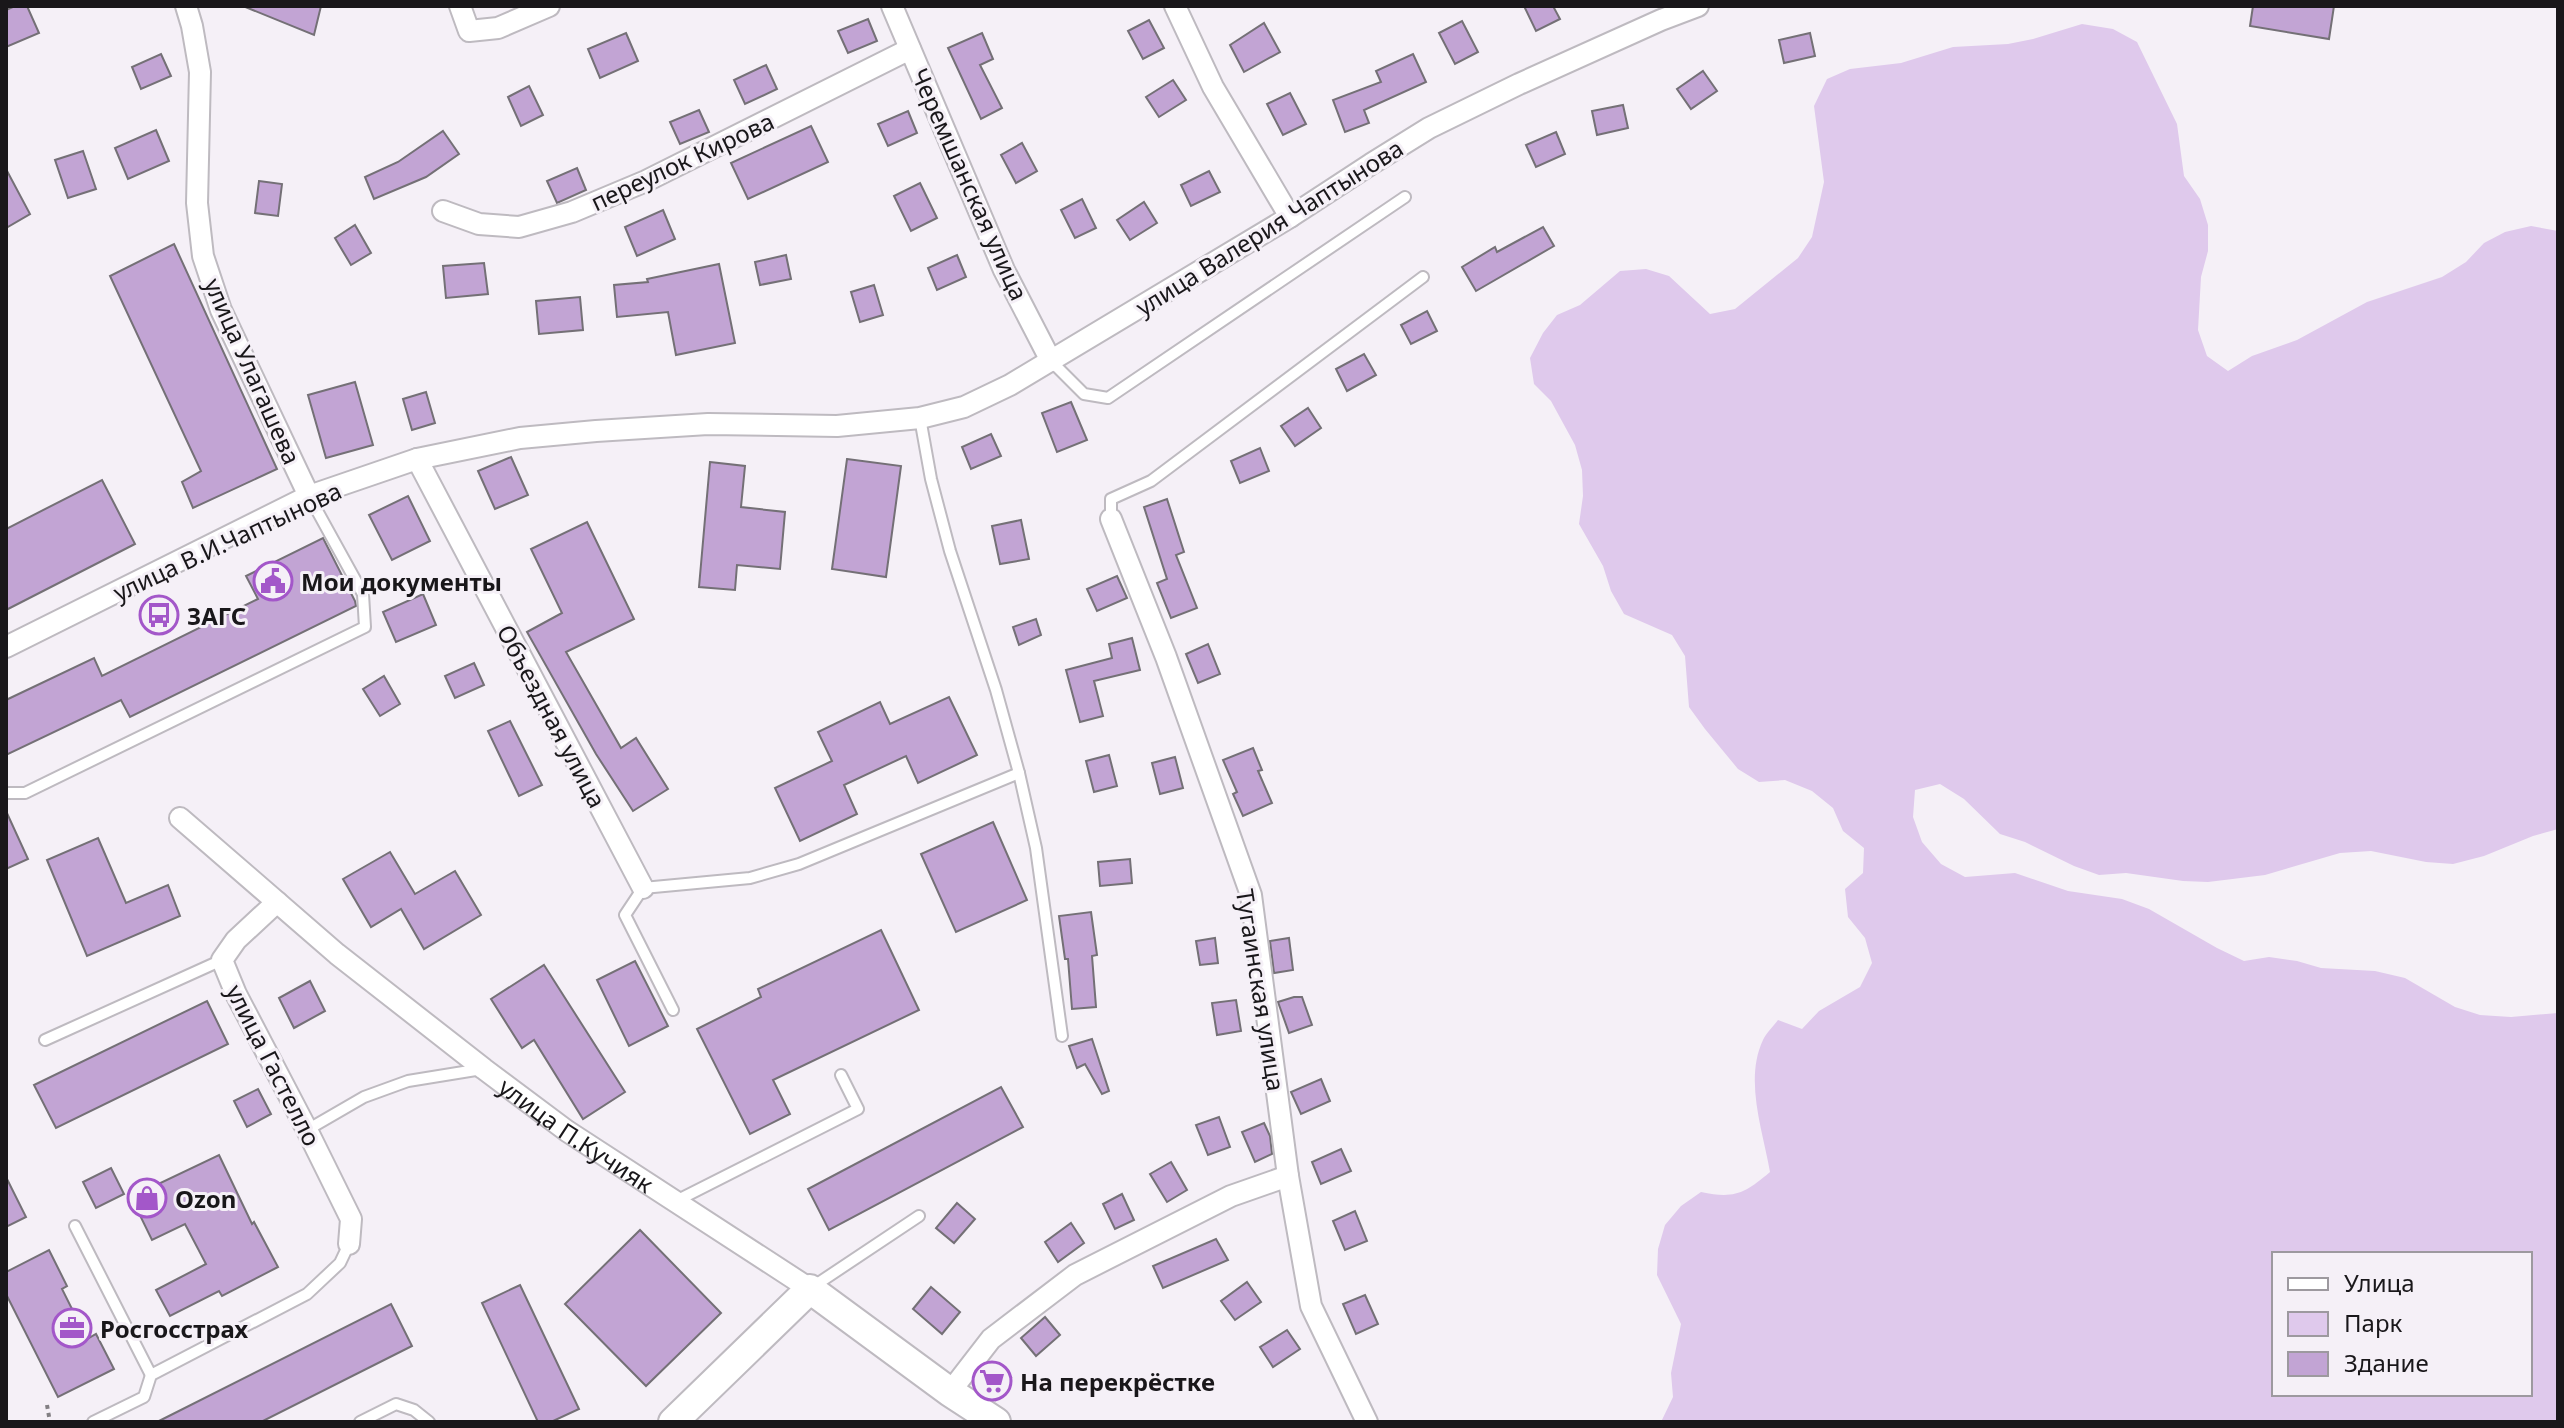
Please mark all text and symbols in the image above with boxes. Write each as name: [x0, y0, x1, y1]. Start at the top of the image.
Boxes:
street label: Черемшанская улица: [904, 63, 1036, 305]
street label: переулок Кирова: [585, 104, 779, 218]
street label: улица Валерия Чаптынова: [1129, 131, 1409, 323]
street label: улица Улагашева: [197, 273, 309, 469]
street label: улица В.И.Чаптынова: [108, 474, 346, 608]
public building icon: Мои документы: [252, 560, 294, 602]
place label: Мои документы: [301, 565, 502, 598]
bus stop icon: ЗАГС: [138, 594, 180, 636]
place label: ЗАГС: [187, 599, 246, 632]
street label: Объездная улица: [490, 619, 614, 813]
street label: Тугаинская улица: [1229, 887, 1293, 1093]
street label: улица Гастелло: [219, 979, 329, 1151]
street label: улица П.Кучияк: [493, 1070, 661, 1200]
shop icon: Ozon: [126, 1177, 168, 1219]
place label: Ozon: [175, 1182, 236, 1215]
legend: [2272, 1252, 2532, 1396]
text: Улица: [2344, 1266, 2415, 1299]
text: Парк: [2344, 1306, 2403, 1339]
office icon: Росгосстрах: [51, 1307, 93, 1349]
place label: Росгосстрах: [100, 1312, 248, 1345]
text: Здание: [2344, 1346, 2429, 1379]
supermarket icon: На перекрёстке: [971, 1360, 1013, 1402]
place label: На перекрёстке: [1020, 1365, 1215, 1398]

